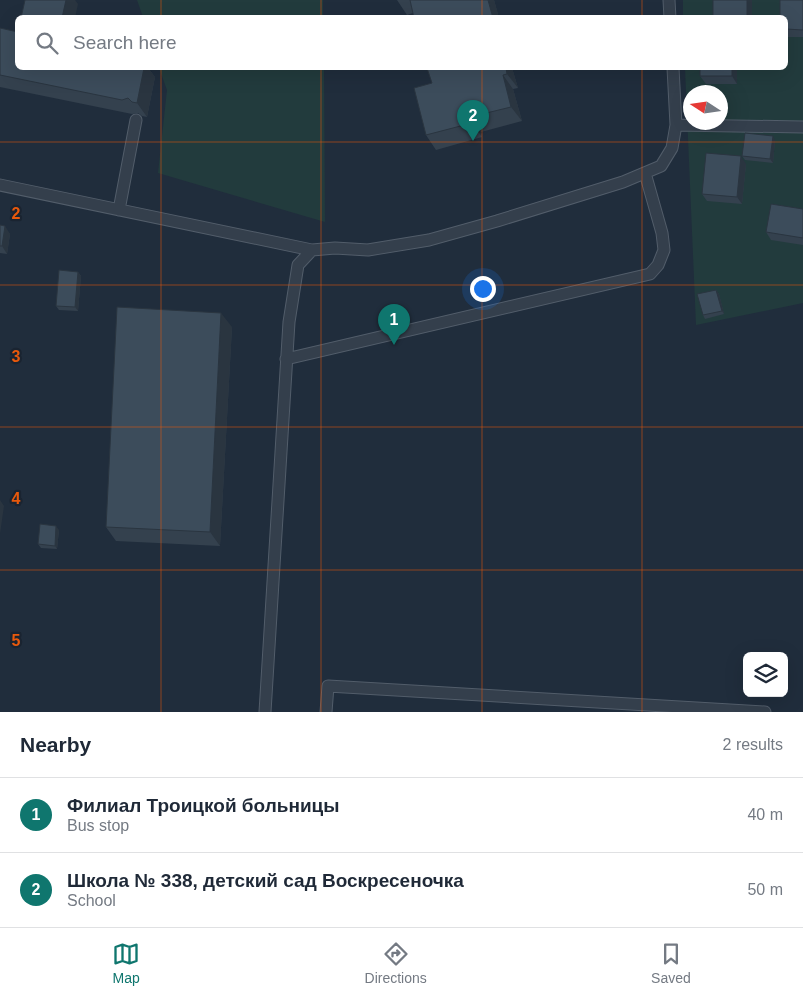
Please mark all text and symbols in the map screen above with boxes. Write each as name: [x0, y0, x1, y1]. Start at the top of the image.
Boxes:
search box: [15, 15, 788, 70]
icon: search: [33, 29, 61, 57]
text: Search here: [73, 32, 177, 53]
north arrow: [683, 85, 728, 130]
pin: 2: [457, 100, 489, 141]
text: 2: [12, 205, 21, 222]
your location: [470, 276, 496, 302]
pin: 1: [378, 304, 410, 345]
text: 3: [12, 348, 21, 365]
text: 4: [12, 490, 21, 507]
text: 5: [12, 632, 21, 649]
map controls: [743, 652, 788, 697]
button: layers: [743, 652, 788, 697]
text: Nearby: [20, 733, 91, 756]
text: 2 results: [723, 736, 783, 753]
text: Филиал Троицкой больницы: [67, 795, 340, 816]
text: 1: [32, 806, 40, 823]
text: 40 m: [747, 806, 783, 823]
text: Bus stop: [67, 817, 129, 834]
text: Школа № 338, детский сад Воскресеночка: [67, 870, 464, 891]
text: 2: [32, 881, 40, 898]
text: 50 m: [747, 881, 783, 898]
text: School: [67, 892, 116, 909]
tab: Map: [112, 940, 140, 986]
tab: Directions: [365, 940, 427, 986]
tab: Saved: [651, 940, 691, 986]

